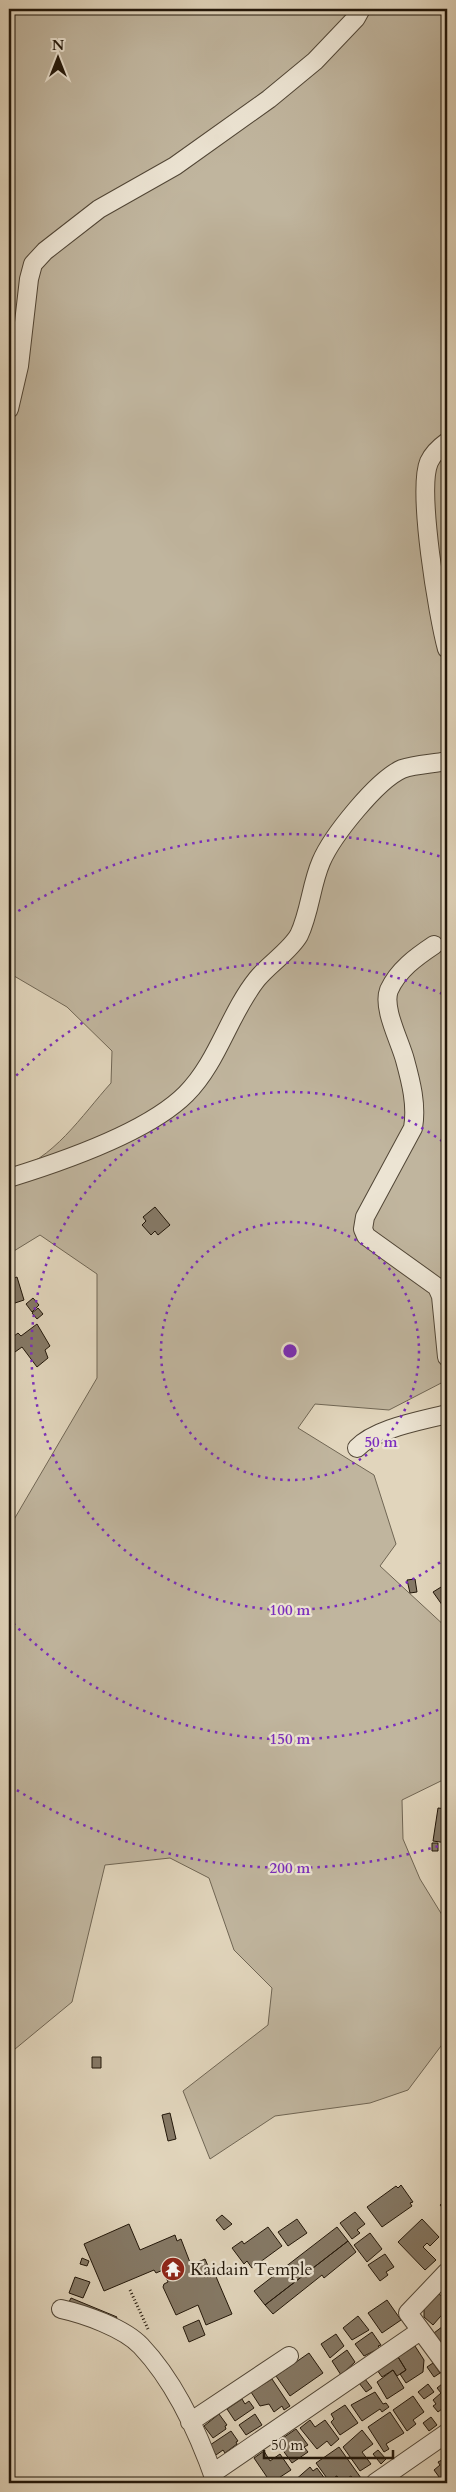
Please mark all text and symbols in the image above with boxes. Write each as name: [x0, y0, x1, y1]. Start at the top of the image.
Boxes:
north arrow: [32, 32, 82, 82]
text: N: [52, 36, 64, 55]
centre of rings: [281, 1342, 299, 1360]
text: 50 m: [364, 1432, 398, 1452]
text: 100 m: [270, 1600, 311, 1620]
text: 150 m: [270, 1729, 311, 1749]
text: 200 m: [270, 1858, 311, 1878]
temple icon: Kaidain Temple: [160, 2256, 186, 2282]
place label: Kaidain Temple: [190, 2257, 313, 2282]
scale bar: [264, 2427, 392, 2459]
text: 50 m: [271, 2435, 303, 2455]

